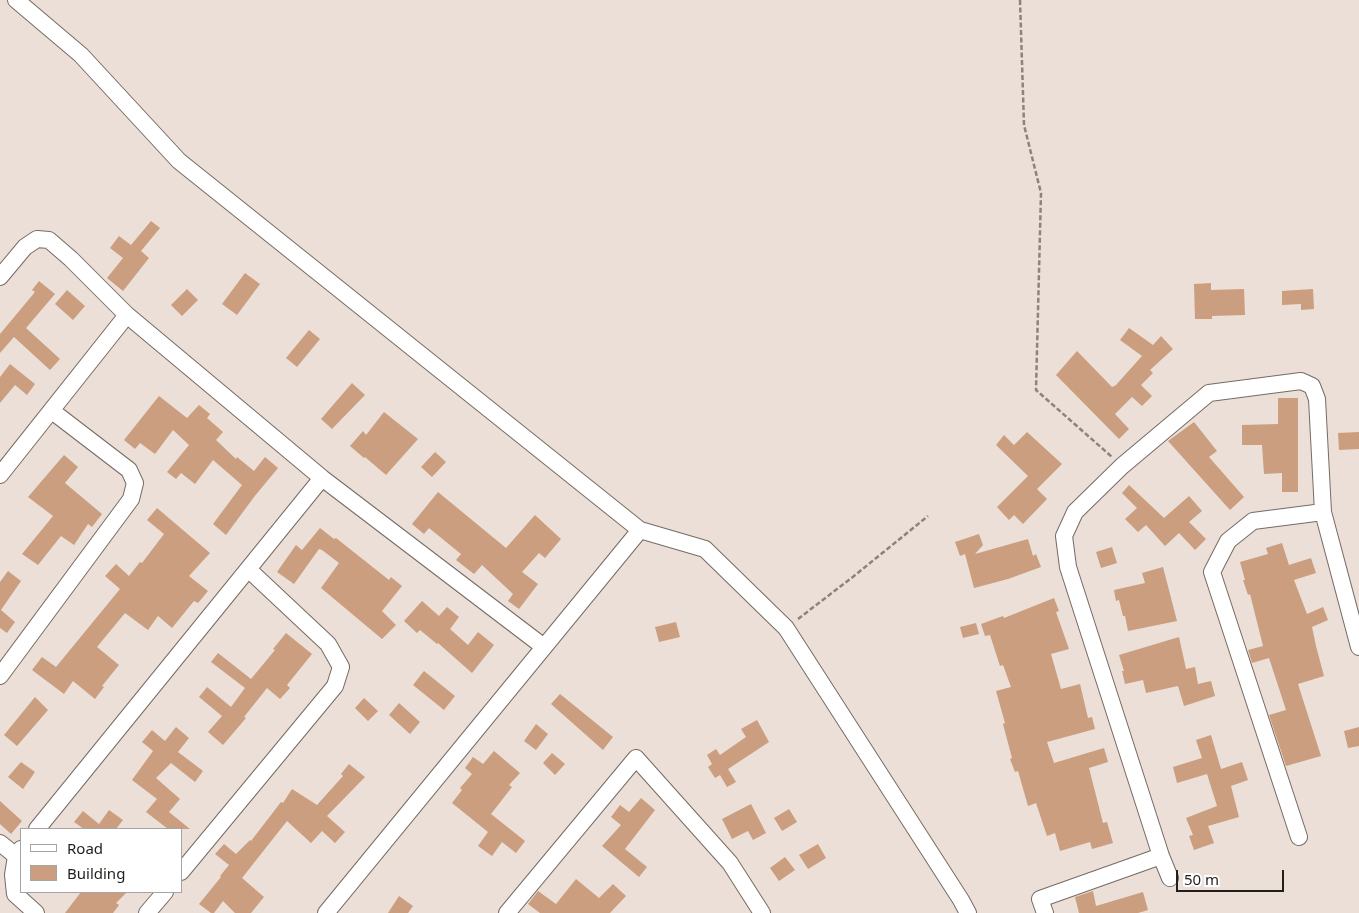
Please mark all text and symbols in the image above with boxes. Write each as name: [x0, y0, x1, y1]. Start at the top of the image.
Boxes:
legend: [20, 828, 182, 893]
text: Road: [67, 838, 103, 858]
scale bar: [1179, 860, 1286, 892]
text: Building: [67, 863, 125, 883]
text: 50 m: [1184, 869, 1219, 889]

